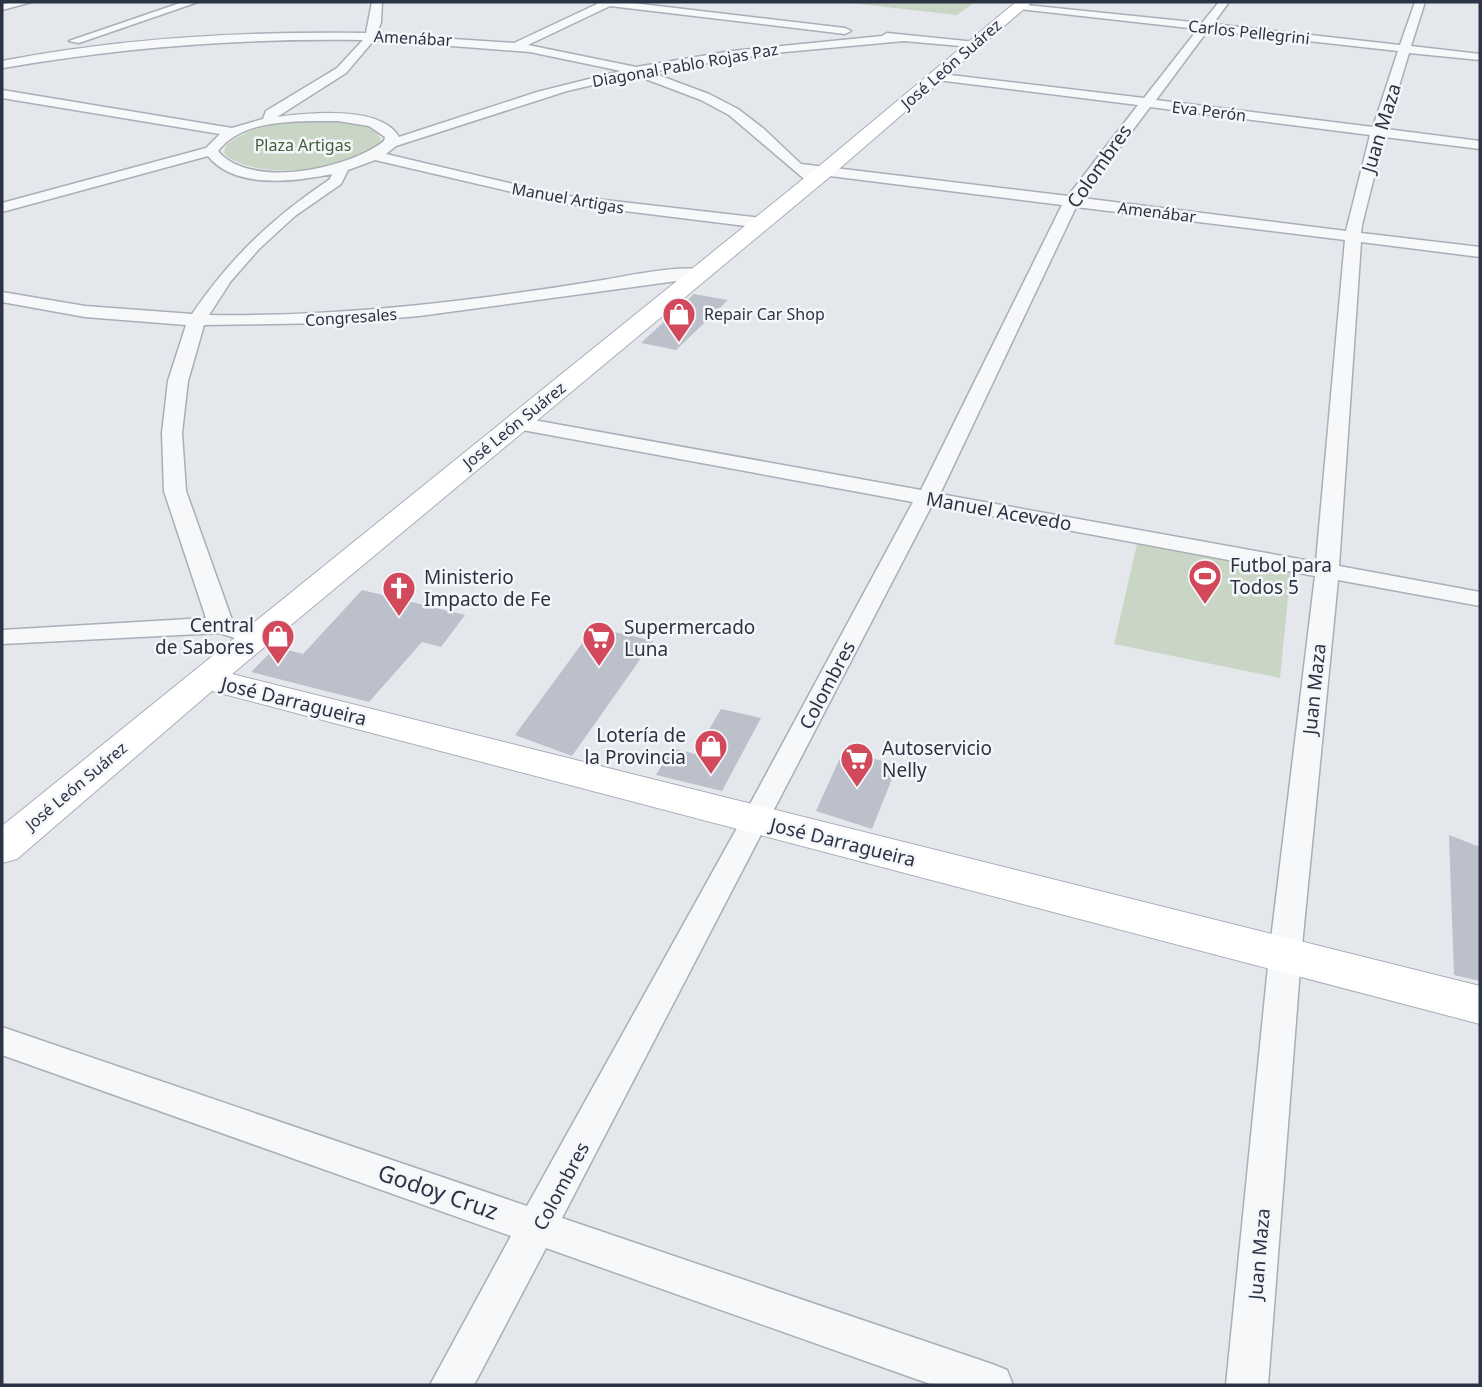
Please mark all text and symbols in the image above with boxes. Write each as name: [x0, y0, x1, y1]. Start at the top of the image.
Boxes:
street label: José León Suárez: [895, 14, 1006, 115]
street label: Carlos Pellegrini: [1187, 15, 1311, 49]
street label: Amenábar: [373, 25, 453, 51]
street label: Diagonal Pablo Rojas Paz: [590, 38, 780, 92]
street label: Juan Maza: [1355, 80, 1407, 178]
street label: Eva Perón: [1171, 96, 1247, 126]
street label: Colombres: [1061, 119, 1137, 213]
park label: Plaza Artigas: [255, 134, 351, 156]
street label: Manuel Artigas: [510, 177, 626, 219]
street label: Amenábar: [1117, 196, 1198, 228]
shop icon: Repair Car Shop: [660, 295, 698, 344]
street label: Congresales: [304, 303, 398, 331]
place label: Repair Car Shop: [704, 303, 825, 325]
street label: José León Suárez: [456, 377, 570, 475]
street label: Manuel Acevedo: [924, 485, 1074, 537]
place label: Futbol para Todos 5: [1230, 552, 1332, 600]
sports icon: Futbol para Todos 5: [1186, 557, 1224, 606]
place label: Ministerio Impacto de Fe: [424, 564, 551, 612]
church icon: Ministerio Impacto de Fe: [380, 569, 418, 618]
place label: Central de Sabores: [155, 612, 254, 660]
place label: Supermercado Luna: [624, 614, 755, 662]
shop icon: Central de Sabores: [259, 617, 297, 666]
supermarket icon: Supermercado Luna: [580, 619, 618, 668]
street label: Colombres: [793, 636, 861, 734]
street label: Juan Maza: [1296, 642, 1332, 738]
street label: José Darragueira: [217, 670, 369, 732]
place label: Lotería de la Provincia: [584, 722, 686, 770]
shop icon: Lotería de la Provincia: [692, 727, 730, 776]
place label: Autoservicio Nelly: [882, 735, 992, 783]
street label: José León Suárez: [19, 737, 131, 836]
supermarket icon: Autoservicio Nelly: [838, 740, 876, 789]
street label: José Darragueira: [766, 811, 918, 873]
street label: Colombres: [527, 1137, 595, 1235]
street label: Godoy Cruz: [374, 1156, 503, 1227]
street label: Juan Maza: [1242, 1207, 1276, 1303]

